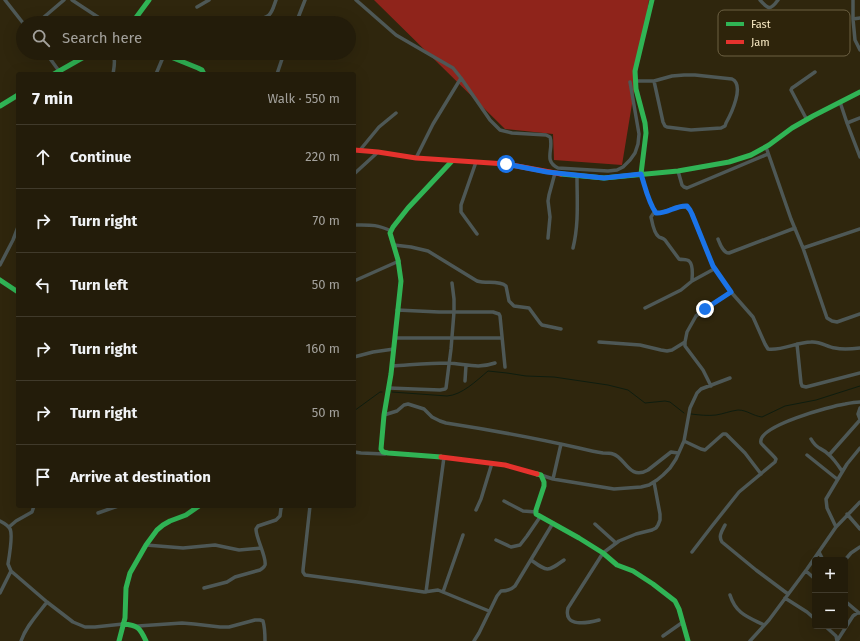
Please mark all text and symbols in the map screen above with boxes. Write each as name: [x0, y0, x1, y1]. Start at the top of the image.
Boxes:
legend: [718, 10, 850, 56]
search box: [16, 16, 356, 60]
text: Fast: [751, 18, 771, 31]
icon: search: [30, 27, 52, 49]
text: Search here: [62, 29, 142, 47]
text: Jam: [751, 36, 770, 49]
text: 7 min: [32, 88, 73, 109]
text: Walk · 550 m: [267, 91, 340, 106]
icon: ahead: [32, 146, 54, 168]
text: Continue: [70, 148, 131, 166]
text: 220 m: [305, 149, 340, 164]
route start: [497, 155, 515, 173]
icon: right: [32, 210, 54, 232]
text: Turn right: [70, 212, 137, 230]
text: 70 m: [313, 213, 340, 228]
icon: left: [32, 274, 54, 296]
text: Turn left: [70, 276, 128, 294]
text: 50 m: [312, 277, 340, 292]
route end: [696, 300, 714, 318]
icon: right: [32, 338, 54, 360]
text: Turn right: [70, 340, 137, 358]
text: 160 m: [306, 341, 340, 356]
icon: right: [32, 402, 54, 424]
text: Turn right: [70, 404, 137, 422]
text: 50 m: [312, 405, 340, 420]
icon: arrive: [32, 466, 54, 488]
text: Arrive at destination: [70, 468, 211, 486]
map controls: [812, 557, 848, 629]
button: +: [812, 557, 848, 593]
button: −: [812, 593, 848, 629]

